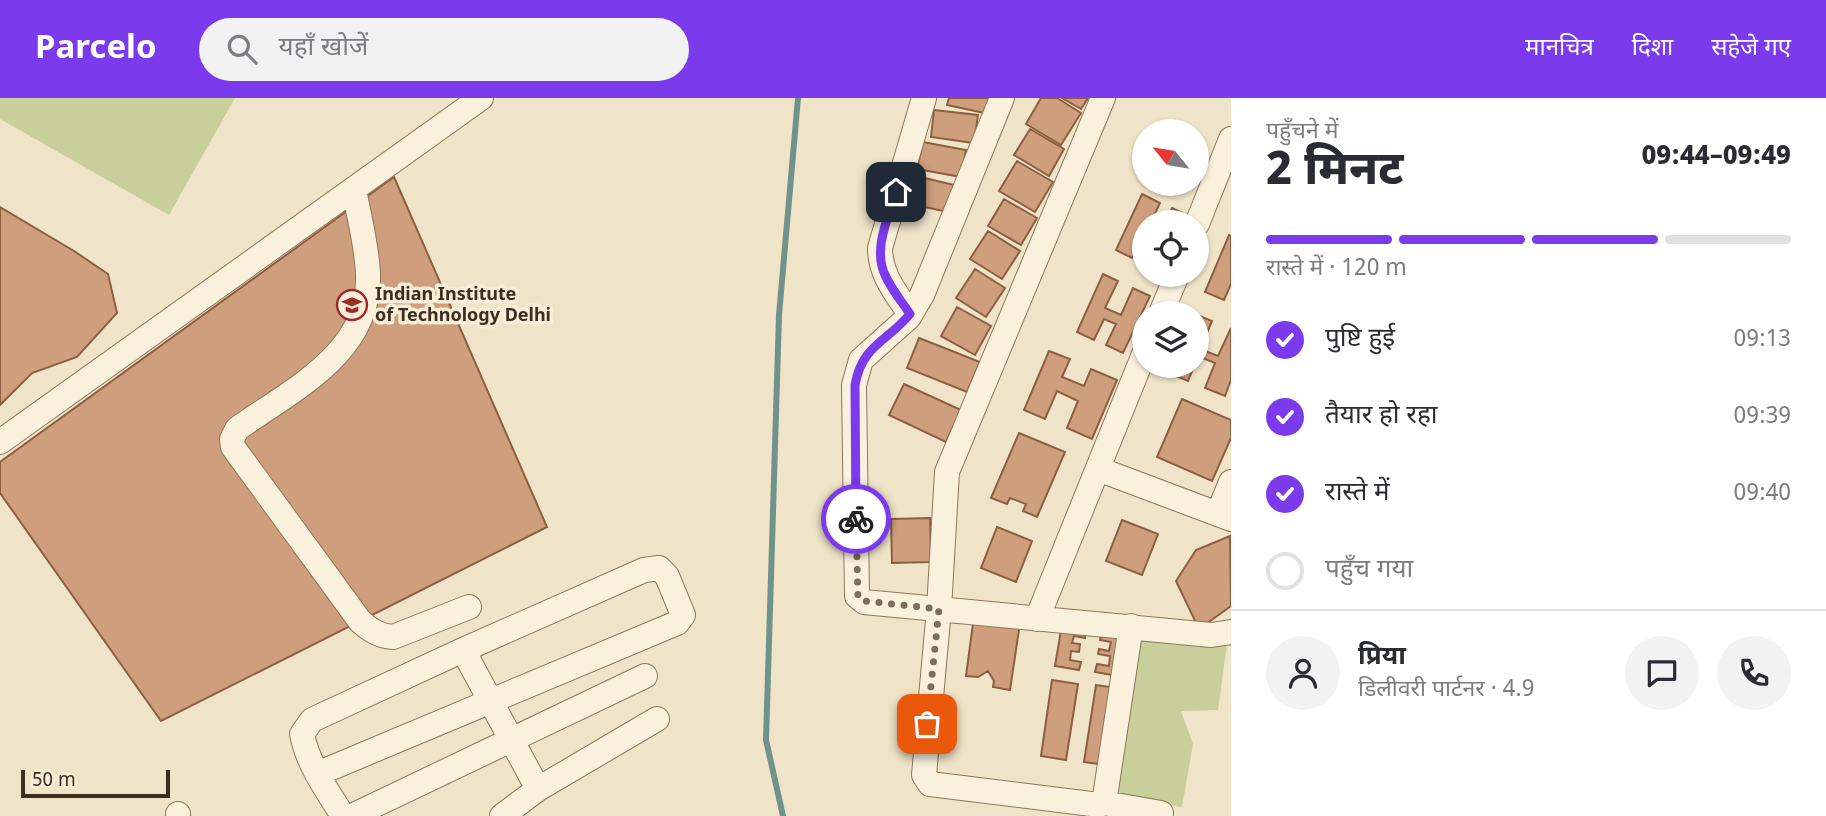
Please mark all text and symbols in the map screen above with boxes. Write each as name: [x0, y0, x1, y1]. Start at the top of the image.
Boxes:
search box: [199, 18, 689, 81]
text: Parcelo: [35, 28, 157, 71]
icon: search: [223, 30, 261, 68]
text: यहाँ खोजें: [279, 32, 368, 66]
text: मानचित्र: [1525, 33, 1594, 65]
text: दिशा: [1632, 33, 1673, 65]
text: सहेजे गए: [1711, 33, 1791, 65]
text: पहुँचने में: [1266, 117, 1338, 147]
north arrow: [1132, 119, 1209, 196]
map controls: [1132, 119, 1209, 378]
text: 09:44–09:49: [1641, 141, 1791, 175]
text: 2 मिनट: [1266, 143, 1403, 203]
pin: [866, 162, 926, 222]
icon: home: [877, 173, 915, 211]
button: locate: [1132, 210, 1209, 287]
text: रास्ते में · 120 m: [1266, 254, 1407, 284]
place label: Indian Institute of Technology Delhi: [375, 284, 551, 328]
school or university icon: Indian Institute of Technology Delhi: [335, 288, 369, 322]
button: layers: [1132, 301, 1209, 378]
icon: check: [1266, 321, 1304, 359]
text: पुष्टि हुई: [1325, 323, 1395, 357]
text: 09:13: [1734, 325, 1791, 355]
icon: check: [1266, 398, 1304, 436]
text: तैयार हो रहा: [1325, 400, 1438, 434]
text: 09:39: [1734, 402, 1791, 432]
icon: check: [1266, 475, 1304, 513]
text: रास्ते में: [1325, 477, 1390, 511]
text: 09:40: [1734, 479, 1791, 509]
courier: [821, 484, 891, 554]
icon: bike: [837, 500, 875, 538]
text: पहुँच गया: [1325, 554, 1413, 588]
button: person: [1266, 636, 1340, 710]
button: chat: [1625, 636, 1699, 710]
button: phone: [1717, 636, 1791, 710]
text: प्रिया: [1358, 641, 1406, 675]
text: डिलीवरी पार्टनर · 4.9: [1358, 675, 1534, 705]
pin: [897, 694, 957, 754]
icon: bag: [908, 705, 946, 743]
scale bar: [21, 767, 170, 799]
text: 50 m: [32, 769, 76, 794]

